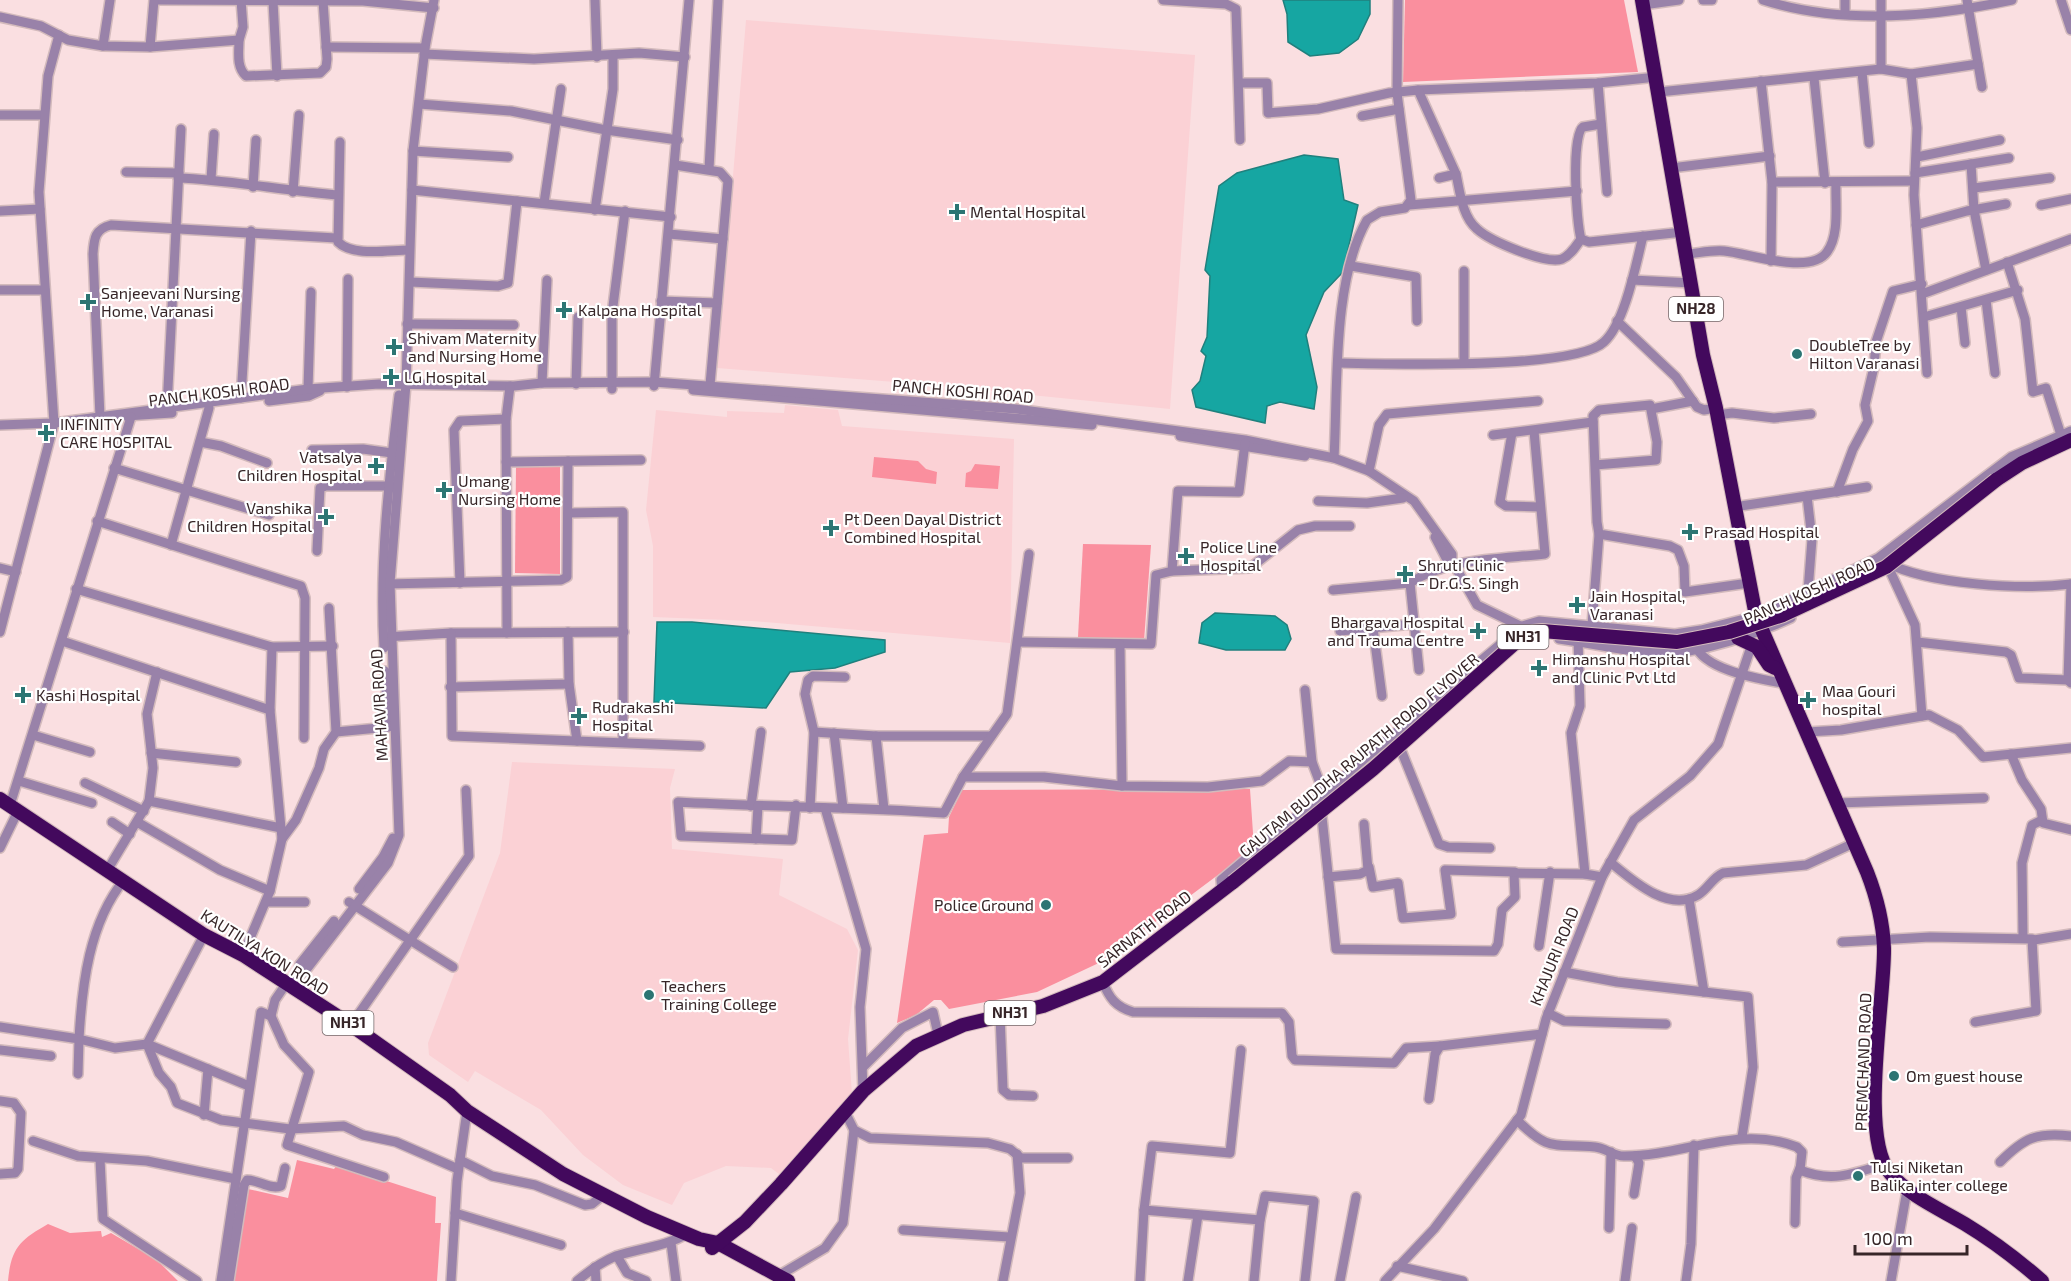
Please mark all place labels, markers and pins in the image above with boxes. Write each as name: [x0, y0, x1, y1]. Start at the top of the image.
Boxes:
place label: Mental Hospital: [970, 202, 1086, 221]
marker: Mental Hospital: [948, 203, 966, 221]
place label: Sanjeevani Nursing Home, Varanasi: [101, 283, 240, 320]
marker: Sanjeevani Nursing Home, Varanasi: [79, 293, 97, 311]
place label: Kalpana Hospital: [578, 300, 702, 319]
marker: Kalpana Hospital: [555, 301, 573, 319]
place label: Shivam Maternity and Nursing Home: [408, 328, 542, 365]
place label: DoubleTree by Hilton Varanasi: [1809, 335, 1919, 372]
marker: Shivam Maternity and Nursing Home: [385, 338, 403, 356]
marker: DoubleTree by Hilton Varanasi: [1790, 347, 1804, 361]
place label: LG Hospital: [404, 367, 487, 386]
marker: LG Hospital: [382, 368, 400, 386]
place label: INFINITY CARE HOSPITAL: [60, 414, 172, 451]
marker: INFINITY CARE HOSPITAL: [37, 424, 55, 442]
place label: Vatsalya Children Hospital: [237, 447, 362, 484]
marker: Vatsalya Children Hospital: [367, 457, 385, 475]
place label: Umang Nursing Home: [458, 471, 561, 508]
marker: Umang Nursing Home: [435, 481, 453, 499]
place label: Vanshika Children Hospital: [187, 498, 312, 535]
marker: Vanshika Children Hospital: [317, 508, 335, 526]
place label: Pt Deen Dayal District Combined Hospital: [844, 509, 1001, 546]
marker: Pt Deen Dayal District Combined Hospital: [822, 519, 840, 537]
place label: Prasad Hospital: [1704, 522, 1819, 541]
marker: Prasad Hospital: [1681, 523, 1699, 541]
place label: Police Line Hospital: [1200, 537, 1277, 574]
marker: Police Line Hospital: [1177, 547, 1195, 565]
place label: Shruti Clinic - Dr.G.S. Singh: [1418, 555, 1519, 592]
marker: Shruti Clinic - Dr.G.S. Singh: [1396, 565, 1414, 583]
place label: Jain Hospital, Varanasi: [1590, 586, 1686, 623]
marker: Jain Hospital, Varanasi: [1568, 596, 1586, 614]
place label: Bhargava Hospital and Trauma Centre: [1327, 612, 1464, 649]
marker: Bhargava Hospital and Trauma Centre: [1469, 622, 1487, 640]
place label: Himanshu Hospital and Clinic Pvt Ltd: [1552, 649, 1690, 686]
marker: Himanshu Hospital and Clinic Pvt Ltd: [1530, 659, 1548, 677]
place label: Maa Gouri hospital: [1822, 681, 1896, 718]
place label: Kashi Hospital: [36, 685, 140, 704]
marker: Kashi Hospital: [14, 686, 32, 704]
marker: Maa Gouri hospital: [1799, 691, 1817, 709]
place label: Rudrakashi Hospital: [592, 697, 674, 734]
marker: Rudrakashi Hospital: [570, 707, 588, 725]
place label: Police Ground: [934, 895, 1034, 914]
marker: Police Ground: [1039, 898, 1053, 912]
place label: Teachers Training College: [661, 976, 777, 1013]
marker: Teachers Training College: [642, 988, 656, 1002]
place label: Om guest house: [1906, 1066, 2023, 1085]
marker: Om guest house: [1887, 1069, 1901, 1083]
place label: Tulsi Niketan Balika inter college: [1870, 1157, 2008, 1194]
marker: Tulsi Niketan Balika inter college: [1851, 1169, 1865, 1183]

